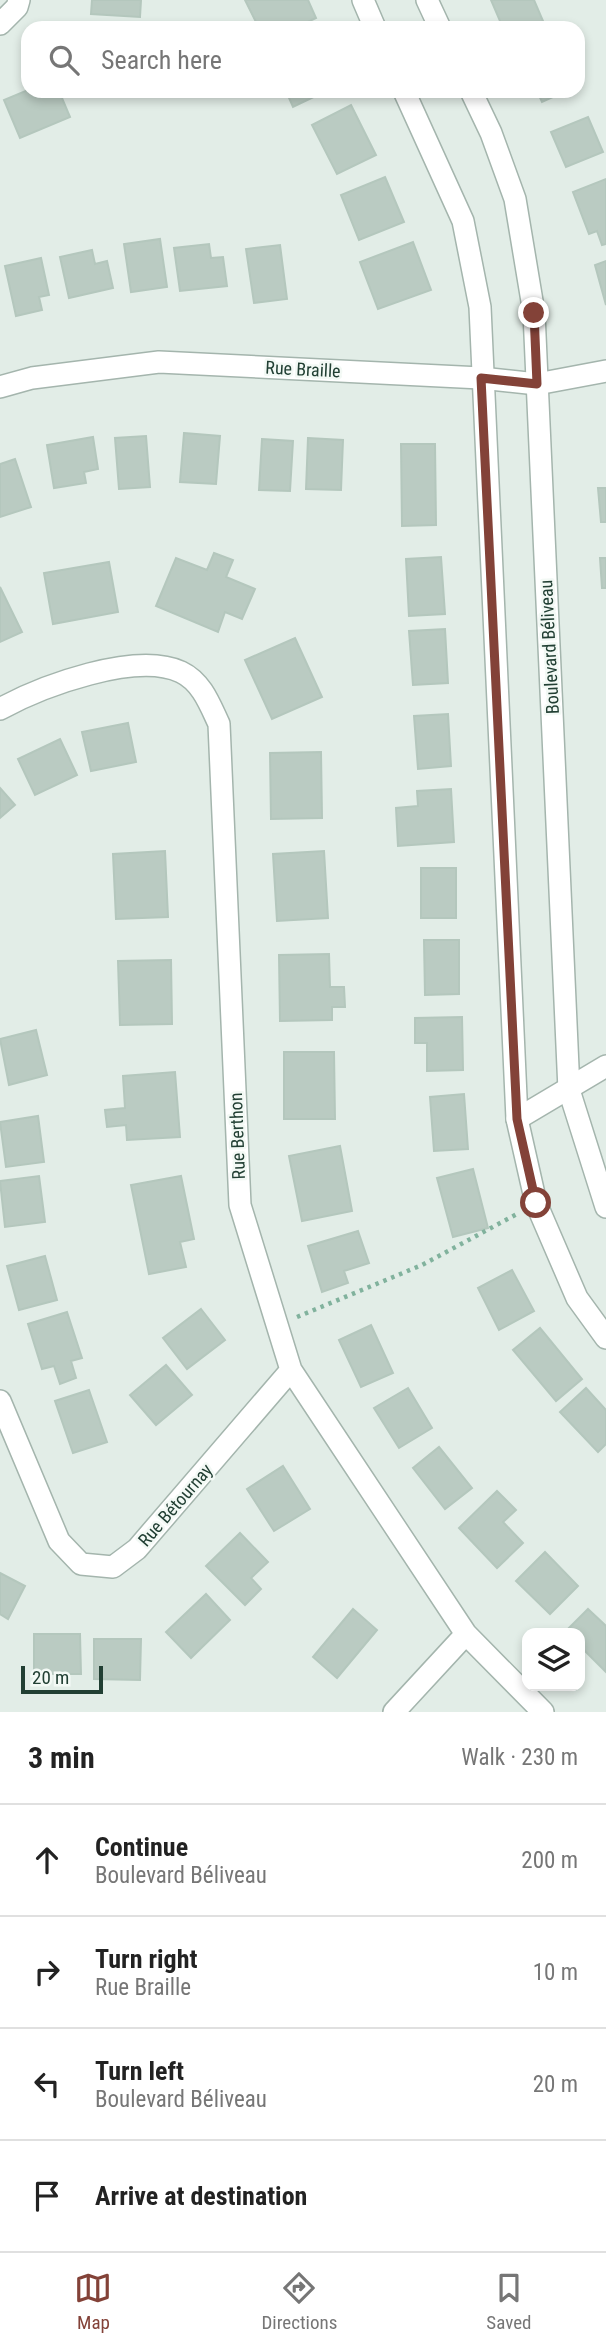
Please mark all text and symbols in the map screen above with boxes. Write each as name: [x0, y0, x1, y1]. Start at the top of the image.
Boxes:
search box: [21, 21, 585, 98]
icon: search: [45, 41, 83, 79]
text: Search here: [101, 45, 222, 75]
route end: [518, 297, 549, 328]
street label: Rue Braille: [265, 357, 341, 381]
street label: Boulevard Béliveau: [535, 579, 563, 715]
street label: Rue Berthon: [225, 1092, 249, 1180]
route start: [520, 1187, 551, 1218]
street label: Rue Bétournay: [134, 1459, 217, 1550]
map controls: [522, 1628, 585, 1691]
button: layers: [522, 1628, 585, 1691]
scale bar: [21, 1663, 103, 1695]
text: 20 m: [32, 1666, 69, 1689]
text: 3 min: [28, 1740, 95, 1775]
text: Walk · 230 m: [461, 1744, 578, 1771]
text: Continue: [95, 1832, 188, 1862]
icon: ahead: [28, 1841, 66, 1879]
text: 200 m: [521, 1847, 578, 1874]
text: Boulevard Béliveau: [95, 1862, 267, 1889]
text: Turn right: [95, 1944, 197, 1974]
icon: right: [28, 1953, 66, 1991]
text: 10 m: [533, 1959, 578, 1986]
text: Rue Braille: [95, 1974, 191, 2001]
text: Turn left: [95, 2056, 184, 2086]
icon: left: [28, 2065, 66, 2103]
text: 20 m: [533, 2071, 578, 2098]
text: Boulevard Béliveau: [95, 2086, 267, 2113]
icon: arrive: [28, 2177, 66, 2215]
text: Arrive at destination: [95, 2181, 307, 2211]
tab: Map: [74, 2269, 112, 2334]
tab: Directions: [261, 2269, 337, 2334]
tab: Saved: [486, 2269, 532, 2334]

